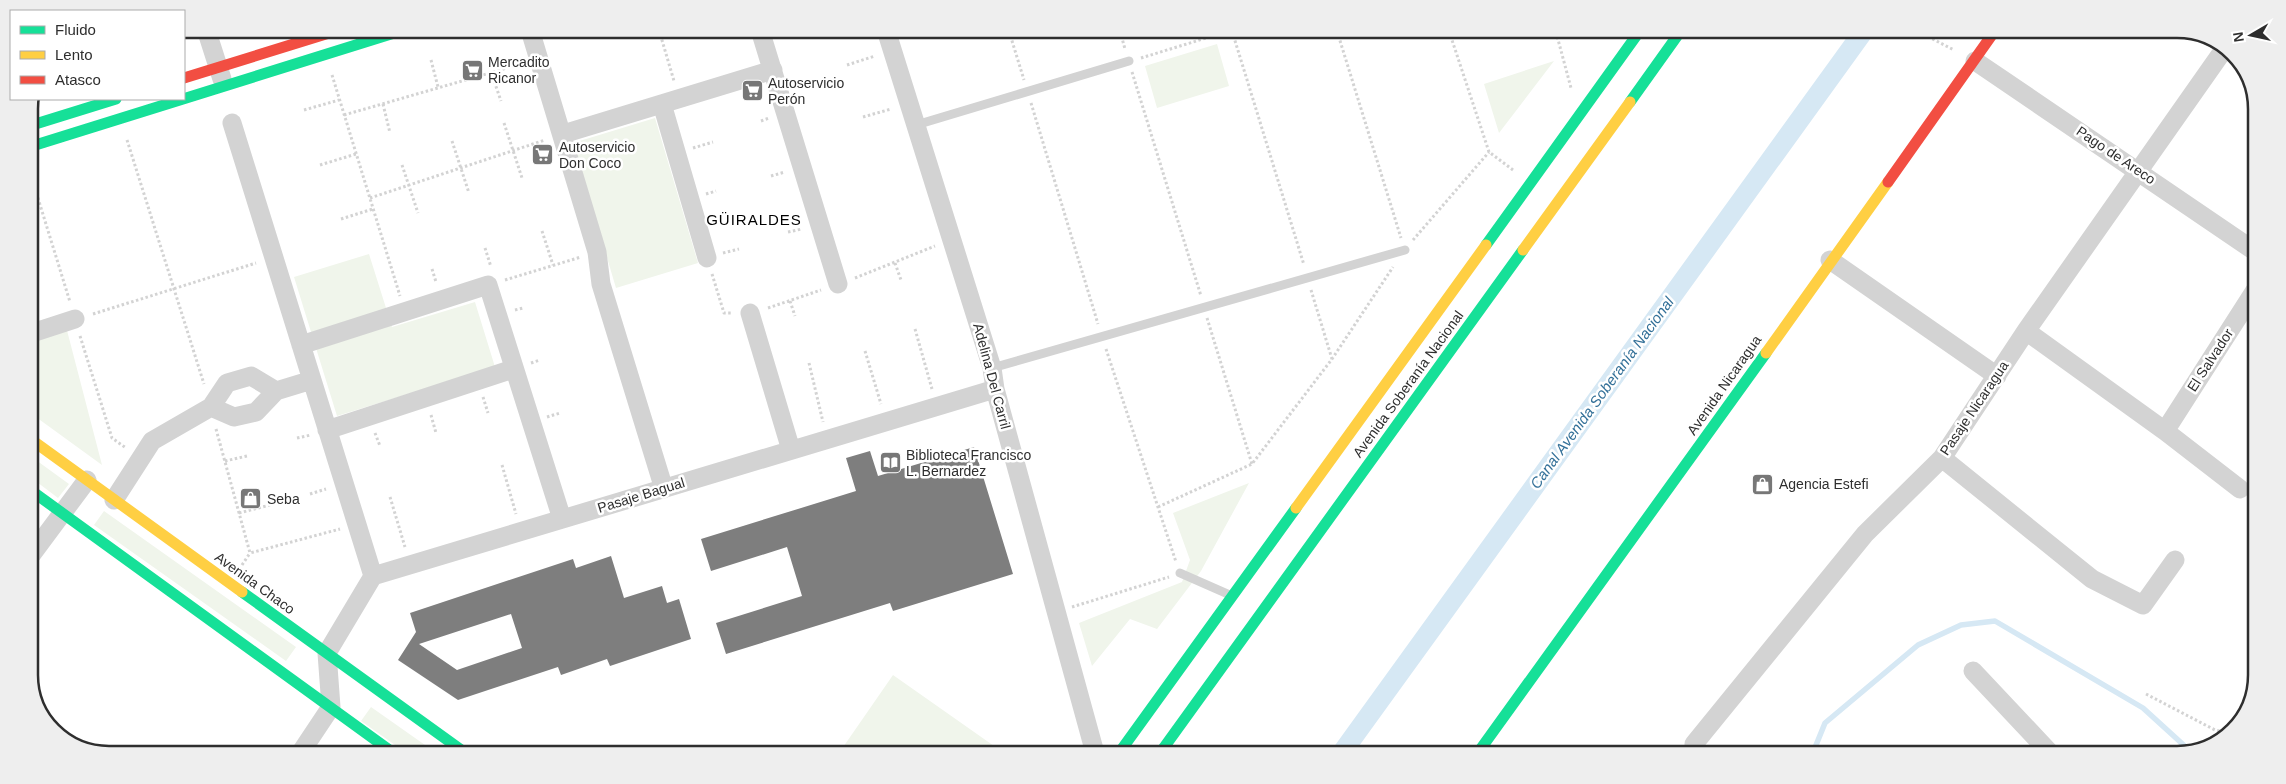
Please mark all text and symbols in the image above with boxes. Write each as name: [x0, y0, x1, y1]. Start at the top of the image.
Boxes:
legend: [10, 10, 185, 100]
north arrow: [2226, 10, 2276, 60]
text: Fluido: [55, 21, 96, 38]
text: N: [2229, 31, 2247, 43]
text: Lento: [55, 46, 93, 63]
place label: Mercadito Ricanor: [488, 54, 550, 86]
supermarket icon: Mercadito Ricanor: [460, 58, 484, 82]
text: Atasco: [55, 71, 101, 88]
place label: Autoservicio Perón: [768, 75, 844, 107]
supermarket icon: Autoservicio Perón: [740, 79, 764, 103]
street label: Pago de Areco: [2073, 123, 2159, 187]
place label: Autoservicio Don Coco: [559, 139, 635, 171]
supermarket icon: Autoservicio Don Coco: [531, 143, 555, 167]
district label: GÜIRALDES: [706, 211, 802, 228]
water label: Canal Avenida Soberanía Nacional: [1526, 293, 1677, 492]
street label: Avenida Soberanía Nacional: [1349, 308, 1467, 460]
street label: Adelina Del Carril: [970, 321, 1014, 431]
street label: El Salvador: [2184, 325, 2236, 394]
street label: Avenida Nicaragua: [1684, 332, 1765, 438]
street label: Pasaje Nicaragua: [1936, 358, 2012, 458]
place label: Biblioteca Francisco L. Bernardez: [906, 447, 1031, 479]
library icon: Biblioteca Francisco L. Bernardez: [878, 451, 902, 475]
shop icon: Agencia Estefi: [1751, 472, 1775, 496]
street label: Pasaje Bagual: [595, 474, 687, 516]
place label: Agencia Estefi: [1779, 476, 1869, 492]
shop icon: Seba: [239, 487, 263, 511]
place label: Seba: [267, 491, 300, 507]
street label: Avenida Chaco: [212, 549, 298, 617]

